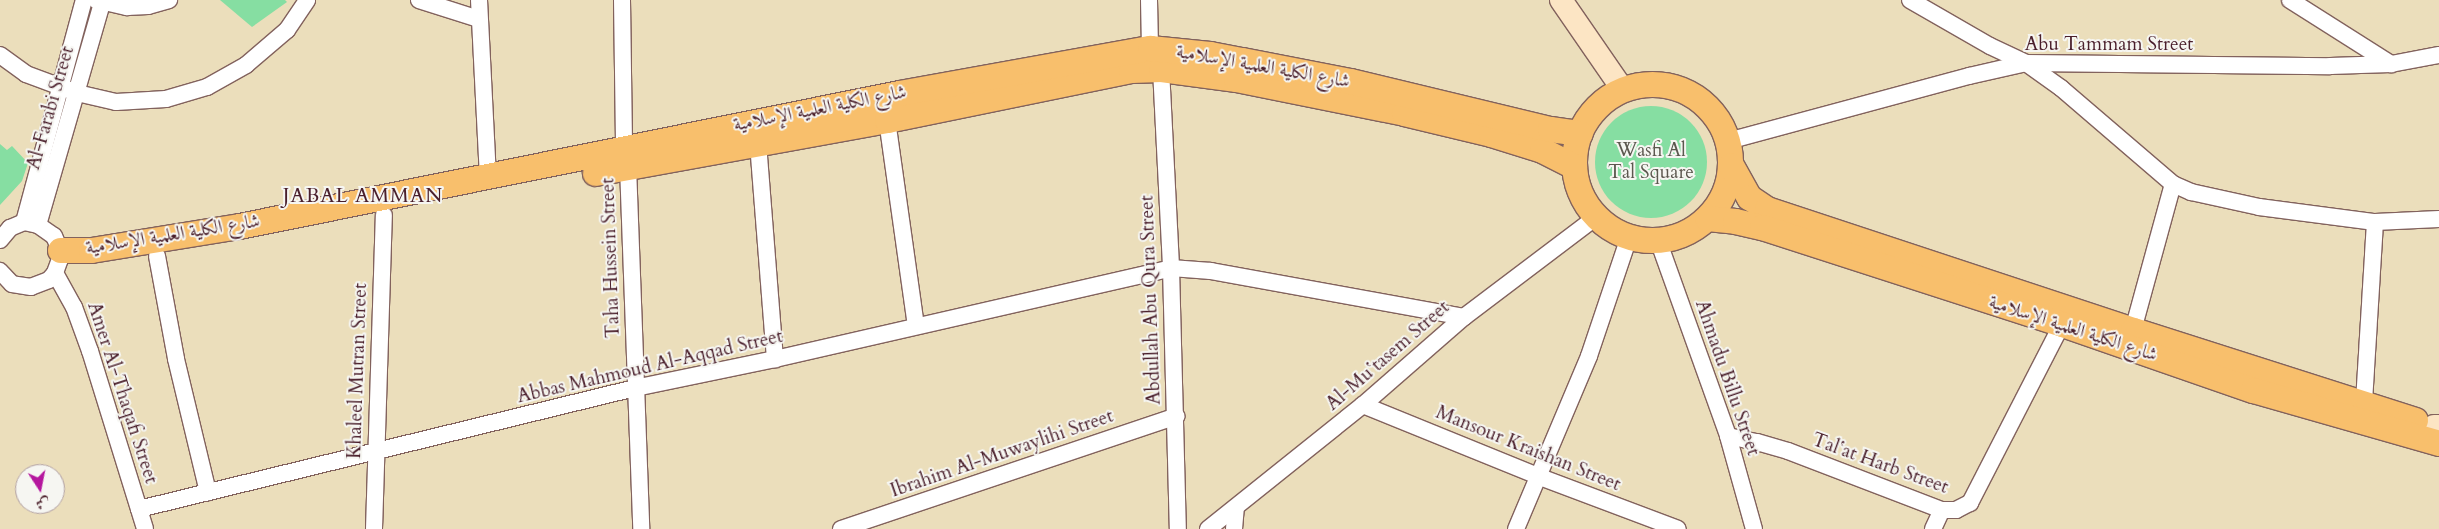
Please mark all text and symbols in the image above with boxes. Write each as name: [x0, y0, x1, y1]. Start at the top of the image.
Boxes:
street label: Abu Tammam Street: [2025, 34, 2193, 56]
street label: شارع الكلية العلمية الإسلامية: [1174, 41, 1352, 93]
street label: Al-Farabi Street: [22, 44, 80, 172]
street label: شارع الكلية العلمية الإسلامية: [732, 81, 908, 137]
park label: Wasfi Al Tal Square: [1608, 140, 1694, 184]
street label: Taha Hussein Street: [597, 177, 625, 339]
district label: JABAL AMMAN: [281, 183, 445, 207]
street label: Abdullah Abu Qura Street: [1136, 195, 1166, 405]
street label: شارع الكلية العلمية الإسلامية: [84, 210, 262, 260]
street label: Khaleel Mutran Street: [344, 283, 372, 459]
street label: شارع الكلية العلمية الإسلامية: [1986, 291, 2160, 367]
street label: Al-Muʻtasem Street: [1322, 296, 1454, 416]
street label: Ahmadu Billu Street: [1690, 297, 1764, 459]
street label: Amer Al-Thaqafi Street: [82, 299, 162, 487]
street label: Abbas Mahmoud Al-Aqqad Street: [515, 325, 785, 409]
street label: Mansour Kraishan Street: [1432, 401, 1624, 497]
street label: Ibrahim Al-Muwaylihi Street: [888, 405, 1116, 503]
street label: Talʻat Harb Street: [1809, 429, 1951, 499]
north arrow: [15, 464, 65, 514]
text: ش: [34, 493, 51, 514]

